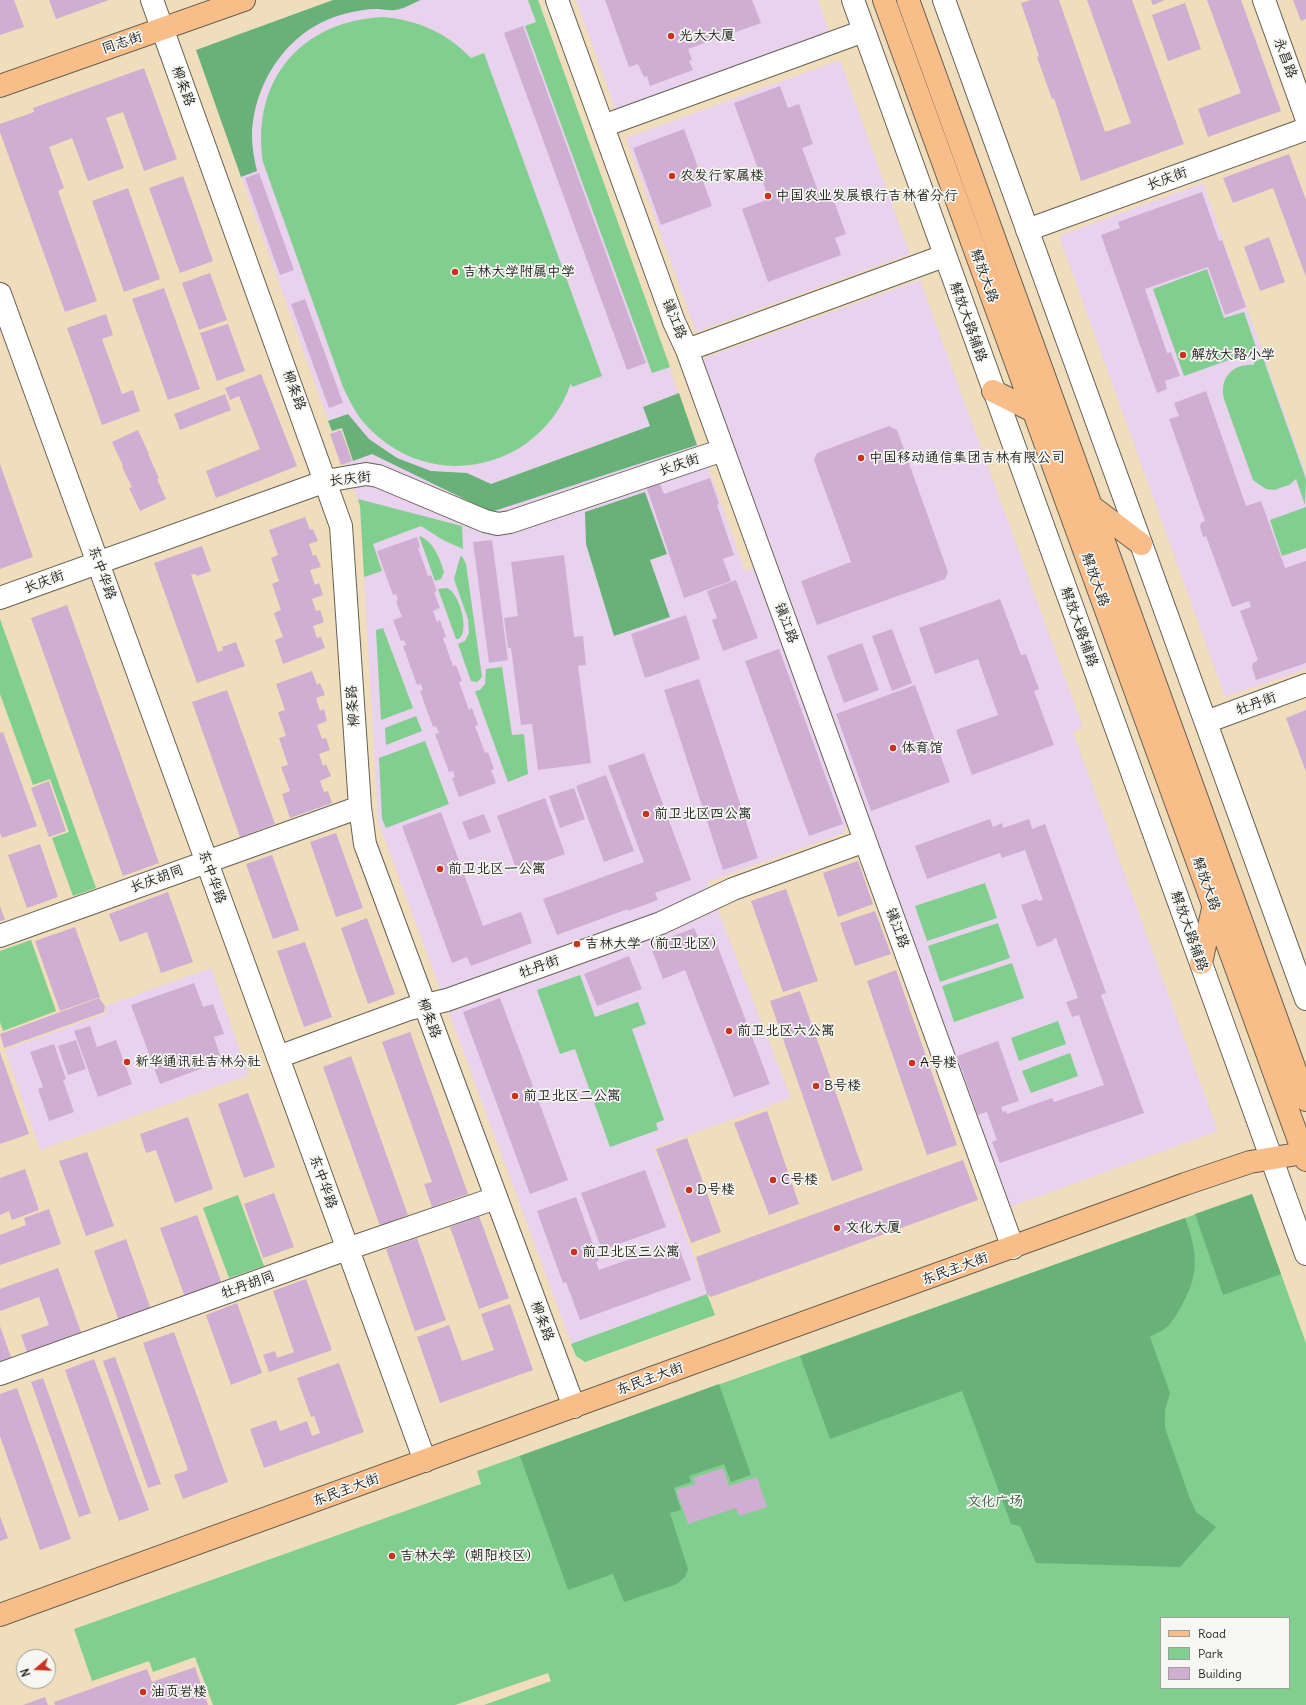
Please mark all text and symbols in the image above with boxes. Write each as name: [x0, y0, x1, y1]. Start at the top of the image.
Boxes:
street label: 同志街: [99, 28, 145, 58]
place label: 光大大厦: [679, 28, 735, 44]
marker: 光大大厦: [666, 31, 676, 41]
street label: 永昌路: [1270, 35, 1300, 81]
street label: 柳条路: [168, 63, 198, 109]
street label: 长庆街: [1144, 164, 1190, 194]
place label: 农发行家属楼: [680, 168, 764, 184]
marker: 农发行家属楼: [667, 171, 677, 181]
place label: 中国农业发展银行吉林省分行: [776, 188, 958, 204]
marker: 中国农业发展银行吉林省分行: [763, 191, 773, 201]
street label: 解放大路: [967, 247, 1001, 305]
place label: 吉林大学附属中学: [463, 264, 575, 280]
marker: 吉林大学附属中学: [450, 267, 460, 277]
street label: 解放大路辅路: [946, 280, 990, 364]
street label: 镇江路: [658, 296, 690, 342]
place label: 解放大路小学: [1191, 347, 1275, 363]
marker: 解放大路小学: [1178, 350, 1188, 360]
street label: 柳条路: [279, 367, 309, 413]
street label: 长庆街: [656, 450, 702, 480]
place label: 中国移动通信集团吉林有限公司: [869, 450, 1065, 466]
marker: 中国移动通信集团吉林有限公司: [856, 453, 866, 463]
street label: 长庆街: [328, 468, 372, 490]
street label: 东中华路: [85, 544, 119, 602]
street label: 解放大路: [1078, 551, 1112, 609]
street label: 长庆街: [21, 567, 67, 597]
street label: 解放大路辅路: [1057, 585, 1101, 669]
street label: 镇江路: [771, 600, 801, 646]
street label: 柳条路: [343, 684, 363, 728]
street label: 牡丹街: [1233, 689, 1279, 719]
place label: 体育馆: [901, 740, 943, 756]
marker: 体育馆: [888, 743, 898, 753]
place label: 前卫北区四公寓: [654, 806, 752, 822]
marker: 前卫北区四公寓: [641, 809, 651, 819]
street label: 东中华路: [195, 848, 229, 906]
street label: 解放大路: [1189, 855, 1223, 913]
place label: 前卫北区一公寓: [448, 861, 546, 877]
street label: 长庆胡同: [128, 862, 186, 896]
marker: 前卫北区一公寓: [435, 864, 445, 874]
street label: 解放大路辅路: [1167, 889, 1211, 973]
street label: 镇江路: [882, 905, 912, 951]
place label: 吉林大学（前卫北区）: [585, 936, 725, 952]
marker: 吉林大学（前卫北区）: [572, 939, 582, 949]
street label: 牡丹街: [516, 952, 562, 982]
street label: 柳条路: [414, 995, 444, 1041]
place label: 前卫北区六公寓: [737, 1023, 835, 1039]
marker: 前卫北区六公寓: [724, 1026, 734, 1036]
place label: 新华通讯社吉林分社: [135, 1054, 261, 1070]
place label: A号楼: [920, 1055, 957, 1071]
marker: 新华通讯社吉林分社: [122, 1057, 132, 1067]
marker: A号楼: [907, 1058, 917, 1068]
place label: B号楼: [824, 1078, 861, 1094]
marker: B号楼: [811, 1081, 821, 1091]
place label: 前卫北区二公寓: [523, 1088, 621, 1104]
marker: 前卫北区二公寓: [510, 1091, 520, 1101]
street label: 东中华路: [306, 1153, 340, 1211]
place label: C号楼: [781, 1172, 818, 1188]
marker: C号楼: [768, 1175, 778, 1185]
place label: D号楼: [697, 1182, 735, 1198]
marker: D号楼: [684, 1185, 694, 1195]
place label: 文化大厦: [845, 1220, 901, 1236]
marker: 文化大厦: [832, 1223, 842, 1233]
place label: 前卫北区三公寓: [582, 1244, 680, 1260]
marker: 前卫北区三公寓: [569, 1247, 579, 1257]
street label: 东民主大街: [919, 1249, 991, 1289]
street label: 牡丹胡同: [219, 1268, 277, 1302]
street label: 柳条路: [527, 1298, 557, 1344]
street label: 东民主大街: [614, 1359, 686, 1399]
street label: 东民主大街: [310, 1470, 382, 1510]
park label: 文化广场: [967, 1494, 1023, 1510]
place label: 吉林大学（朝阳校区）: [400, 1548, 540, 1564]
marker: 吉林大学（朝阳校区）: [387, 1551, 397, 1561]
legend: [1160, 1617, 1290, 1689]
text: Road: [1198, 1626, 1226, 1641]
text: Park: [1198, 1646, 1223, 1661]
north arrow: [16, 1649, 56, 1689]
text: Building: [1198, 1666, 1242, 1681]
text: N: [18, 1667, 33, 1678]
place label: 油页岩楼: [151, 1684, 207, 1700]
marker: 油页岩楼: [138, 1687, 148, 1697]

